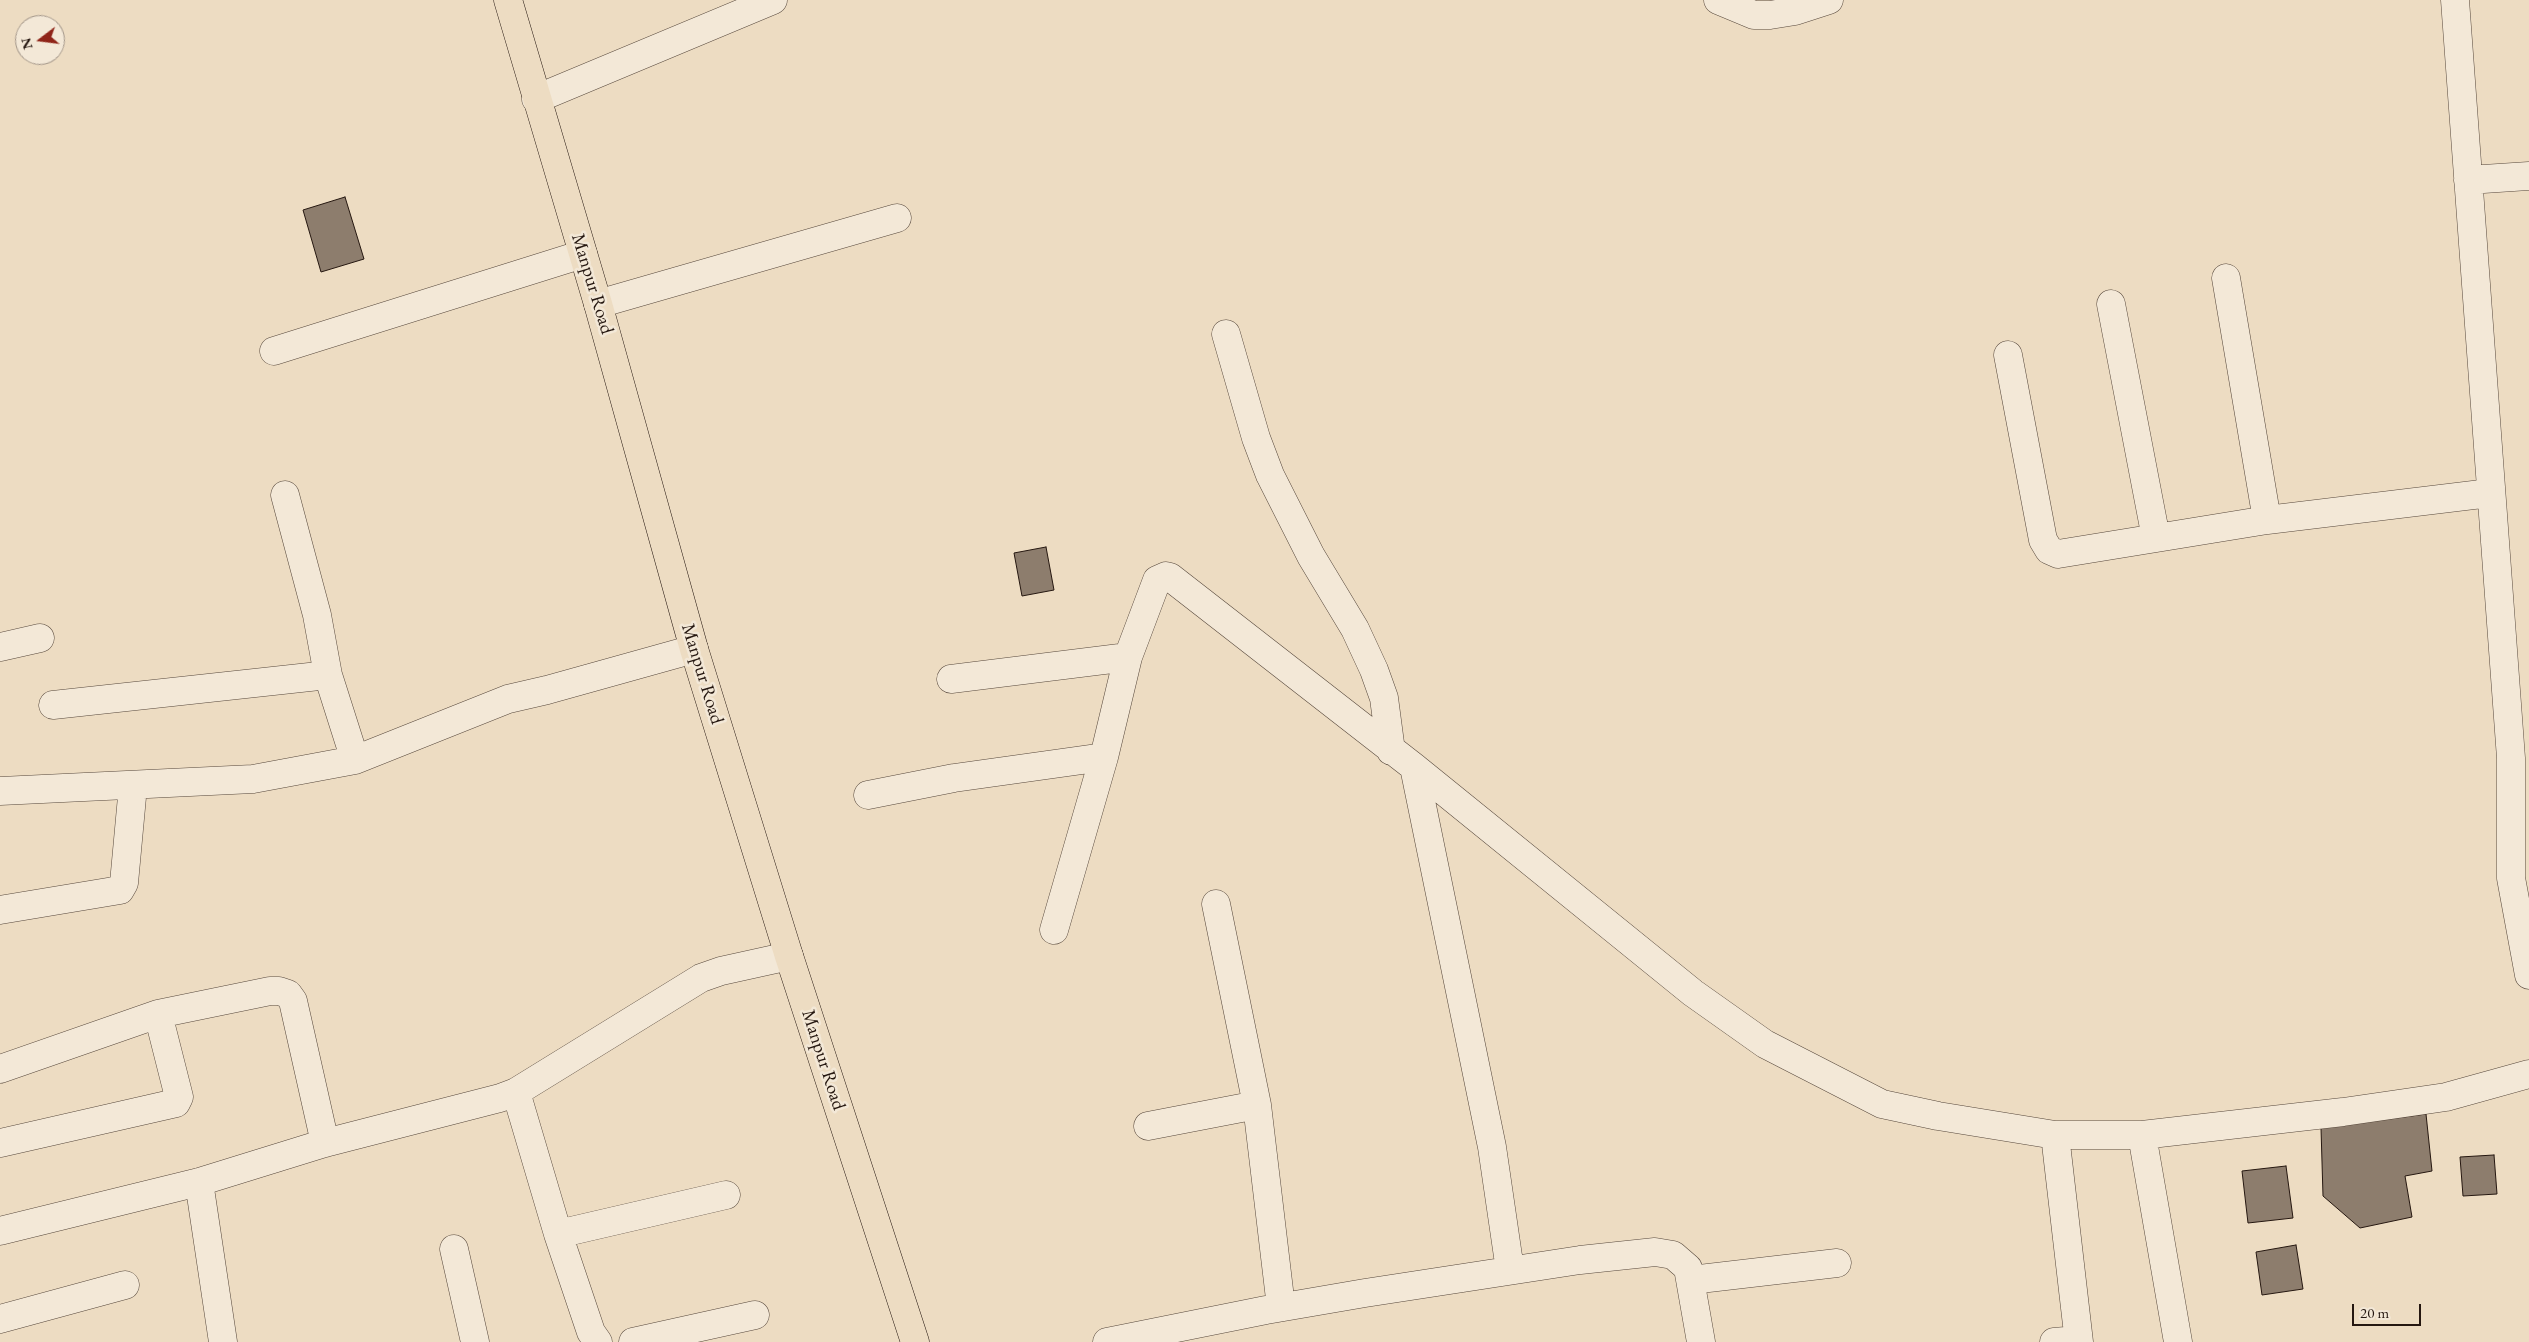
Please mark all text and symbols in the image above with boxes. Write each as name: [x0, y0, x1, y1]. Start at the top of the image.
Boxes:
north arrow: [15, 15, 65, 65]
text: N: [16, 36, 37, 51]
street label: Manpur Road: [566, 231, 618, 337]
street label: Manpur Road: [676, 621, 728, 727]
street label: Manpur Road: [796, 1007, 850, 1113]
scale bar: [2354, 1294, 2423, 1326]
text: 20 m: [2360, 1303, 2389, 1322]

